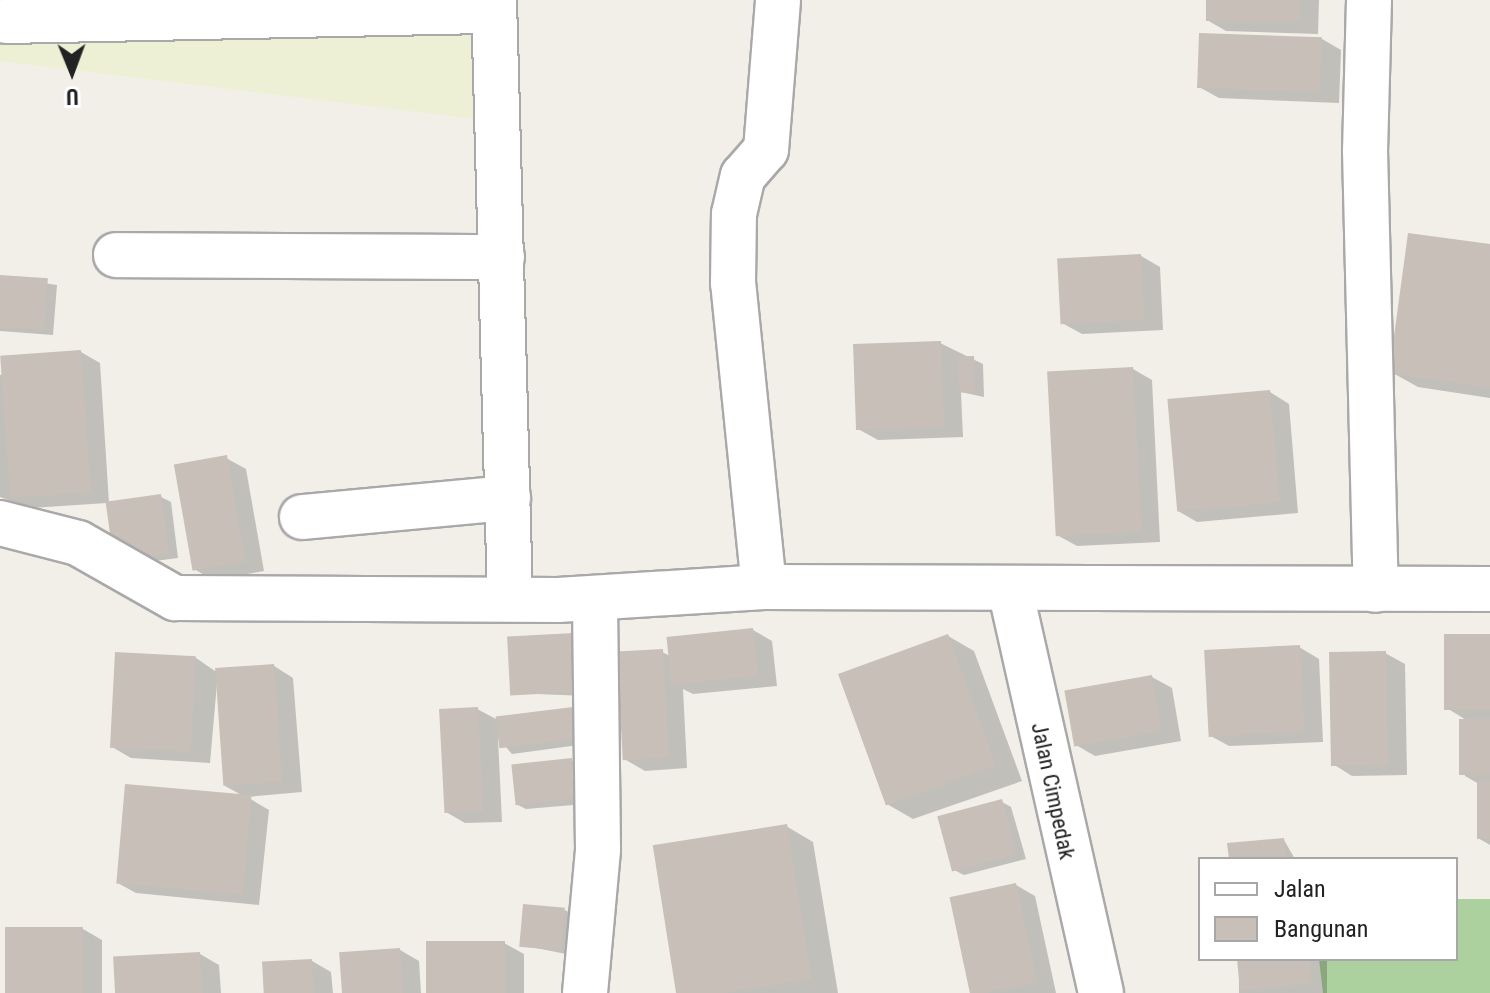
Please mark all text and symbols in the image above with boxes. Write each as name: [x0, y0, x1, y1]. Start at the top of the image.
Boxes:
north arrow: [32, 32, 112, 112]
text: U: [66, 84, 79, 109]
street label: Jalan Cimpedak: [1026, 720, 1080, 862]
legend: [1198, 857, 1458, 961]
text: Jalan: [1274, 875, 1326, 903]
text: Bangunan: [1274, 915, 1368, 943]

